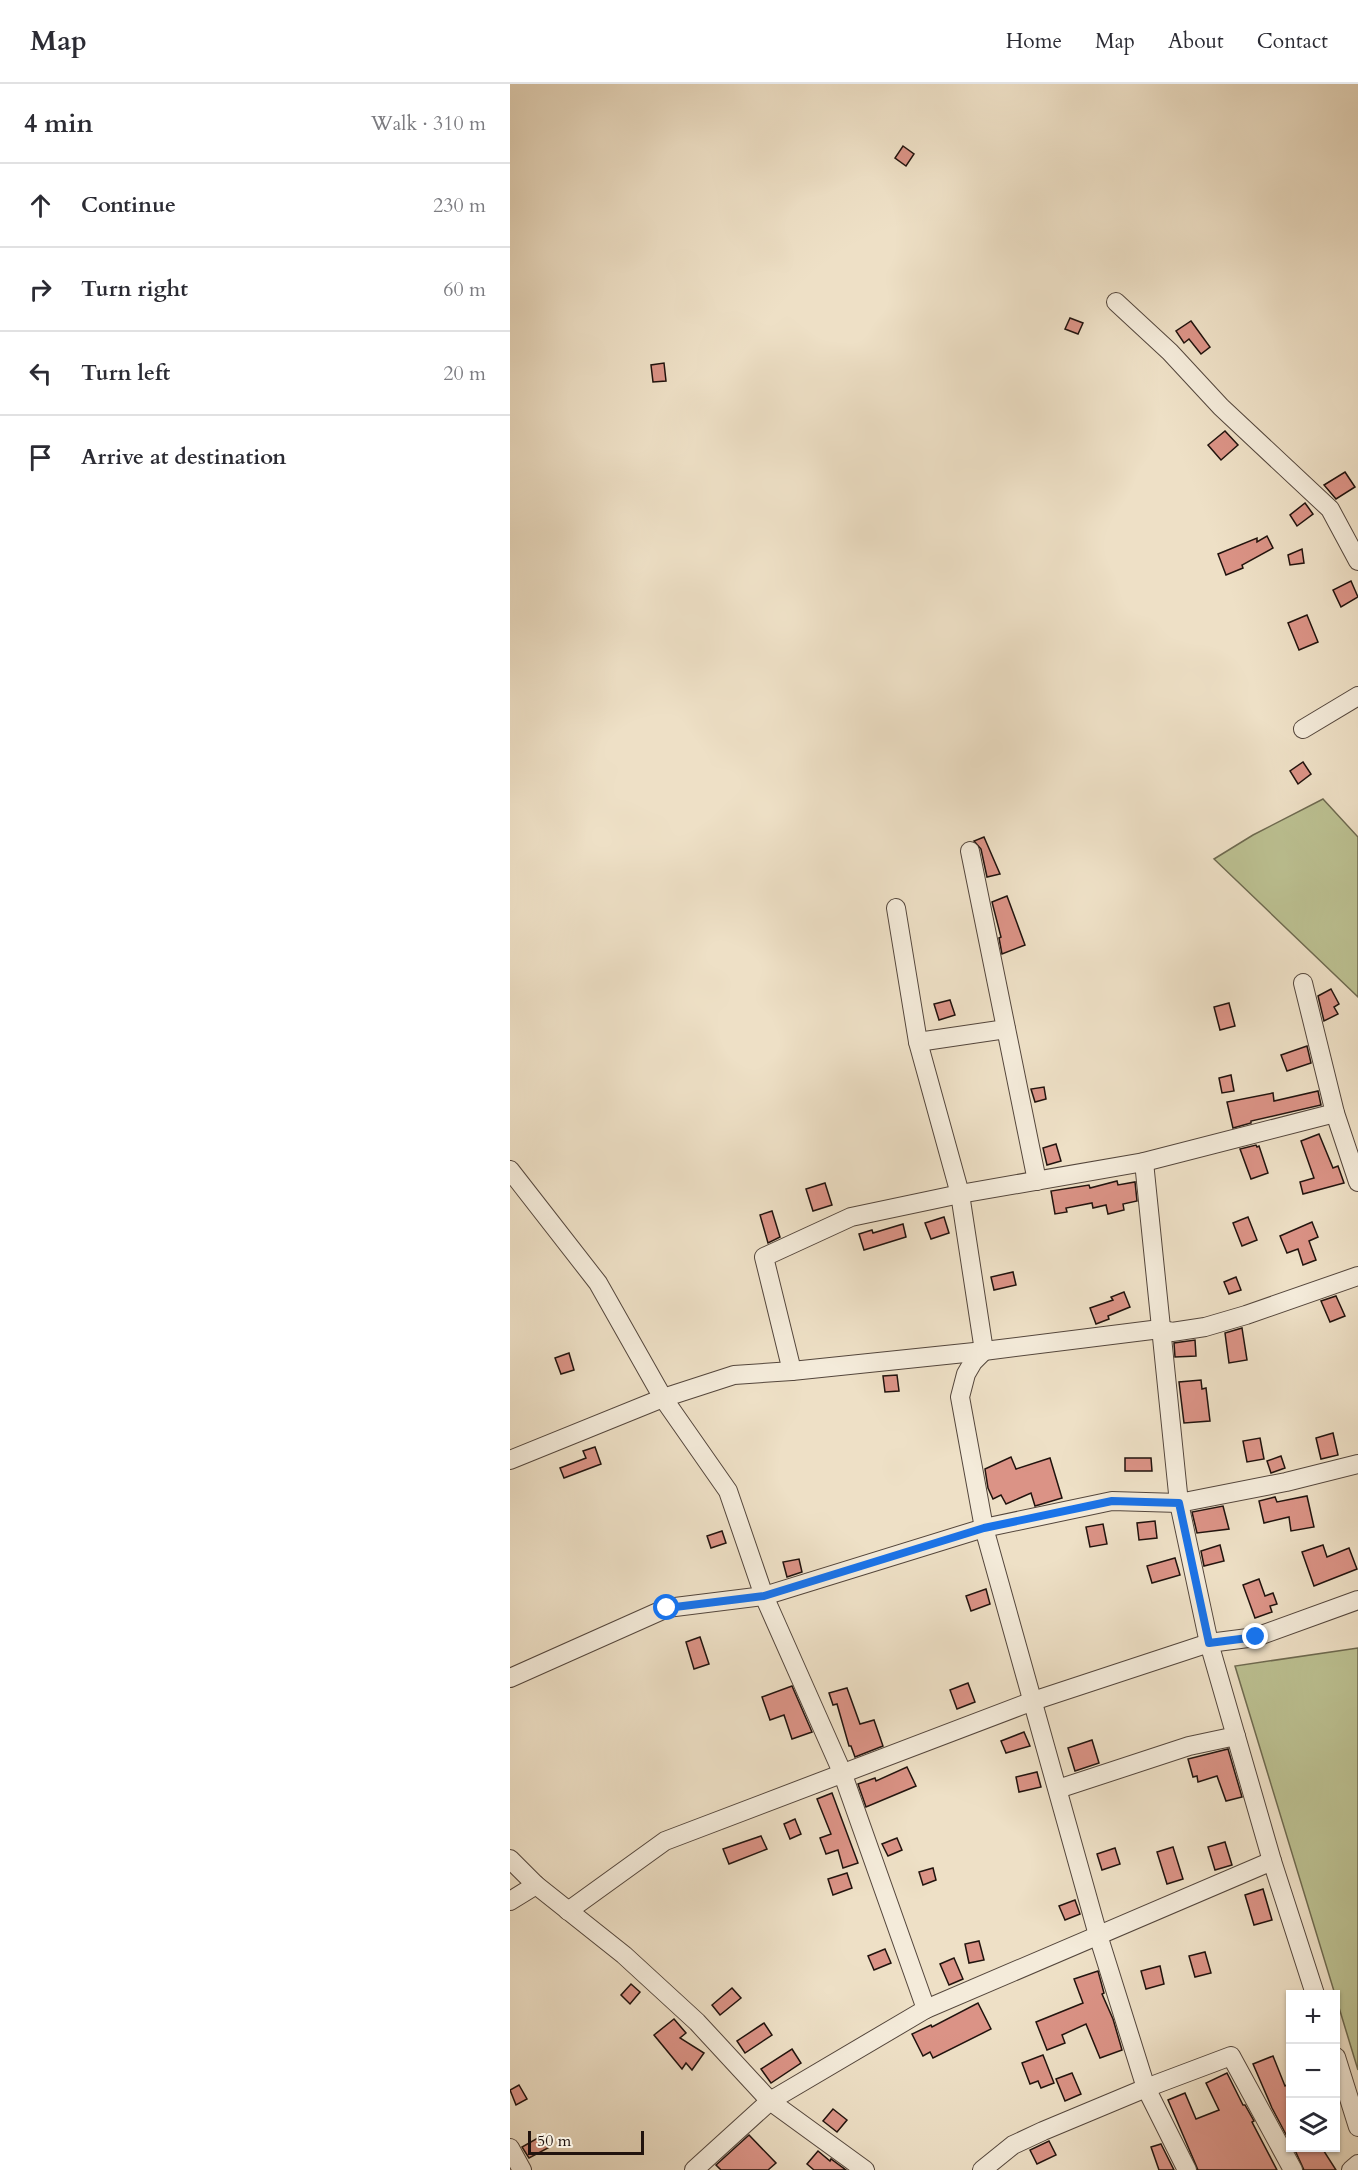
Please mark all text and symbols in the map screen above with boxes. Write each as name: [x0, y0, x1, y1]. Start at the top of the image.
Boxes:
text: Map: [30, 22, 87, 60]
text: Home: [1006, 27, 1062, 56]
text: Map: [1095, 27, 1135, 56]
text: About: [1168, 27, 1224, 56]
text: Contact: [1257, 27, 1328, 56]
text: 4 min: [24, 106, 93, 141]
text: Walk · 310 m: [371, 110, 486, 137]
icon: ahead: [24, 189, 57, 222]
text: Continue: [81, 190, 176, 220]
text: 230 m: [433, 192, 486, 219]
icon: right: [24, 273, 57, 306]
text: Turn right: [81, 274, 188, 304]
text: 60 m: [443, 276, 486, 303]
icon: left: [24, 357, 57, 390]
text: Turn left: [81, 358, 170, 388]
text: 20 m: [443, 360, 486, 387]
icon: arrive: [24, 441, 57, 474]
text: Arrive at destination: [81, 442, 286, 472]
route start: [653, 1594, 679, 1620]
route end: [1242, 1623, 1268, 1649]
map controls: [1286, 1990, 1340, 2152]
button: +: [1286, 1990, 1340, 2044]
button: −: [1286, 2044, 1340, 2098]
button: layers: [1286, 2098, 1340, 2152]
scale bar: [528, 2128, 644, 2156]
text: 50 m: [537, 2130, 571, 2152]

